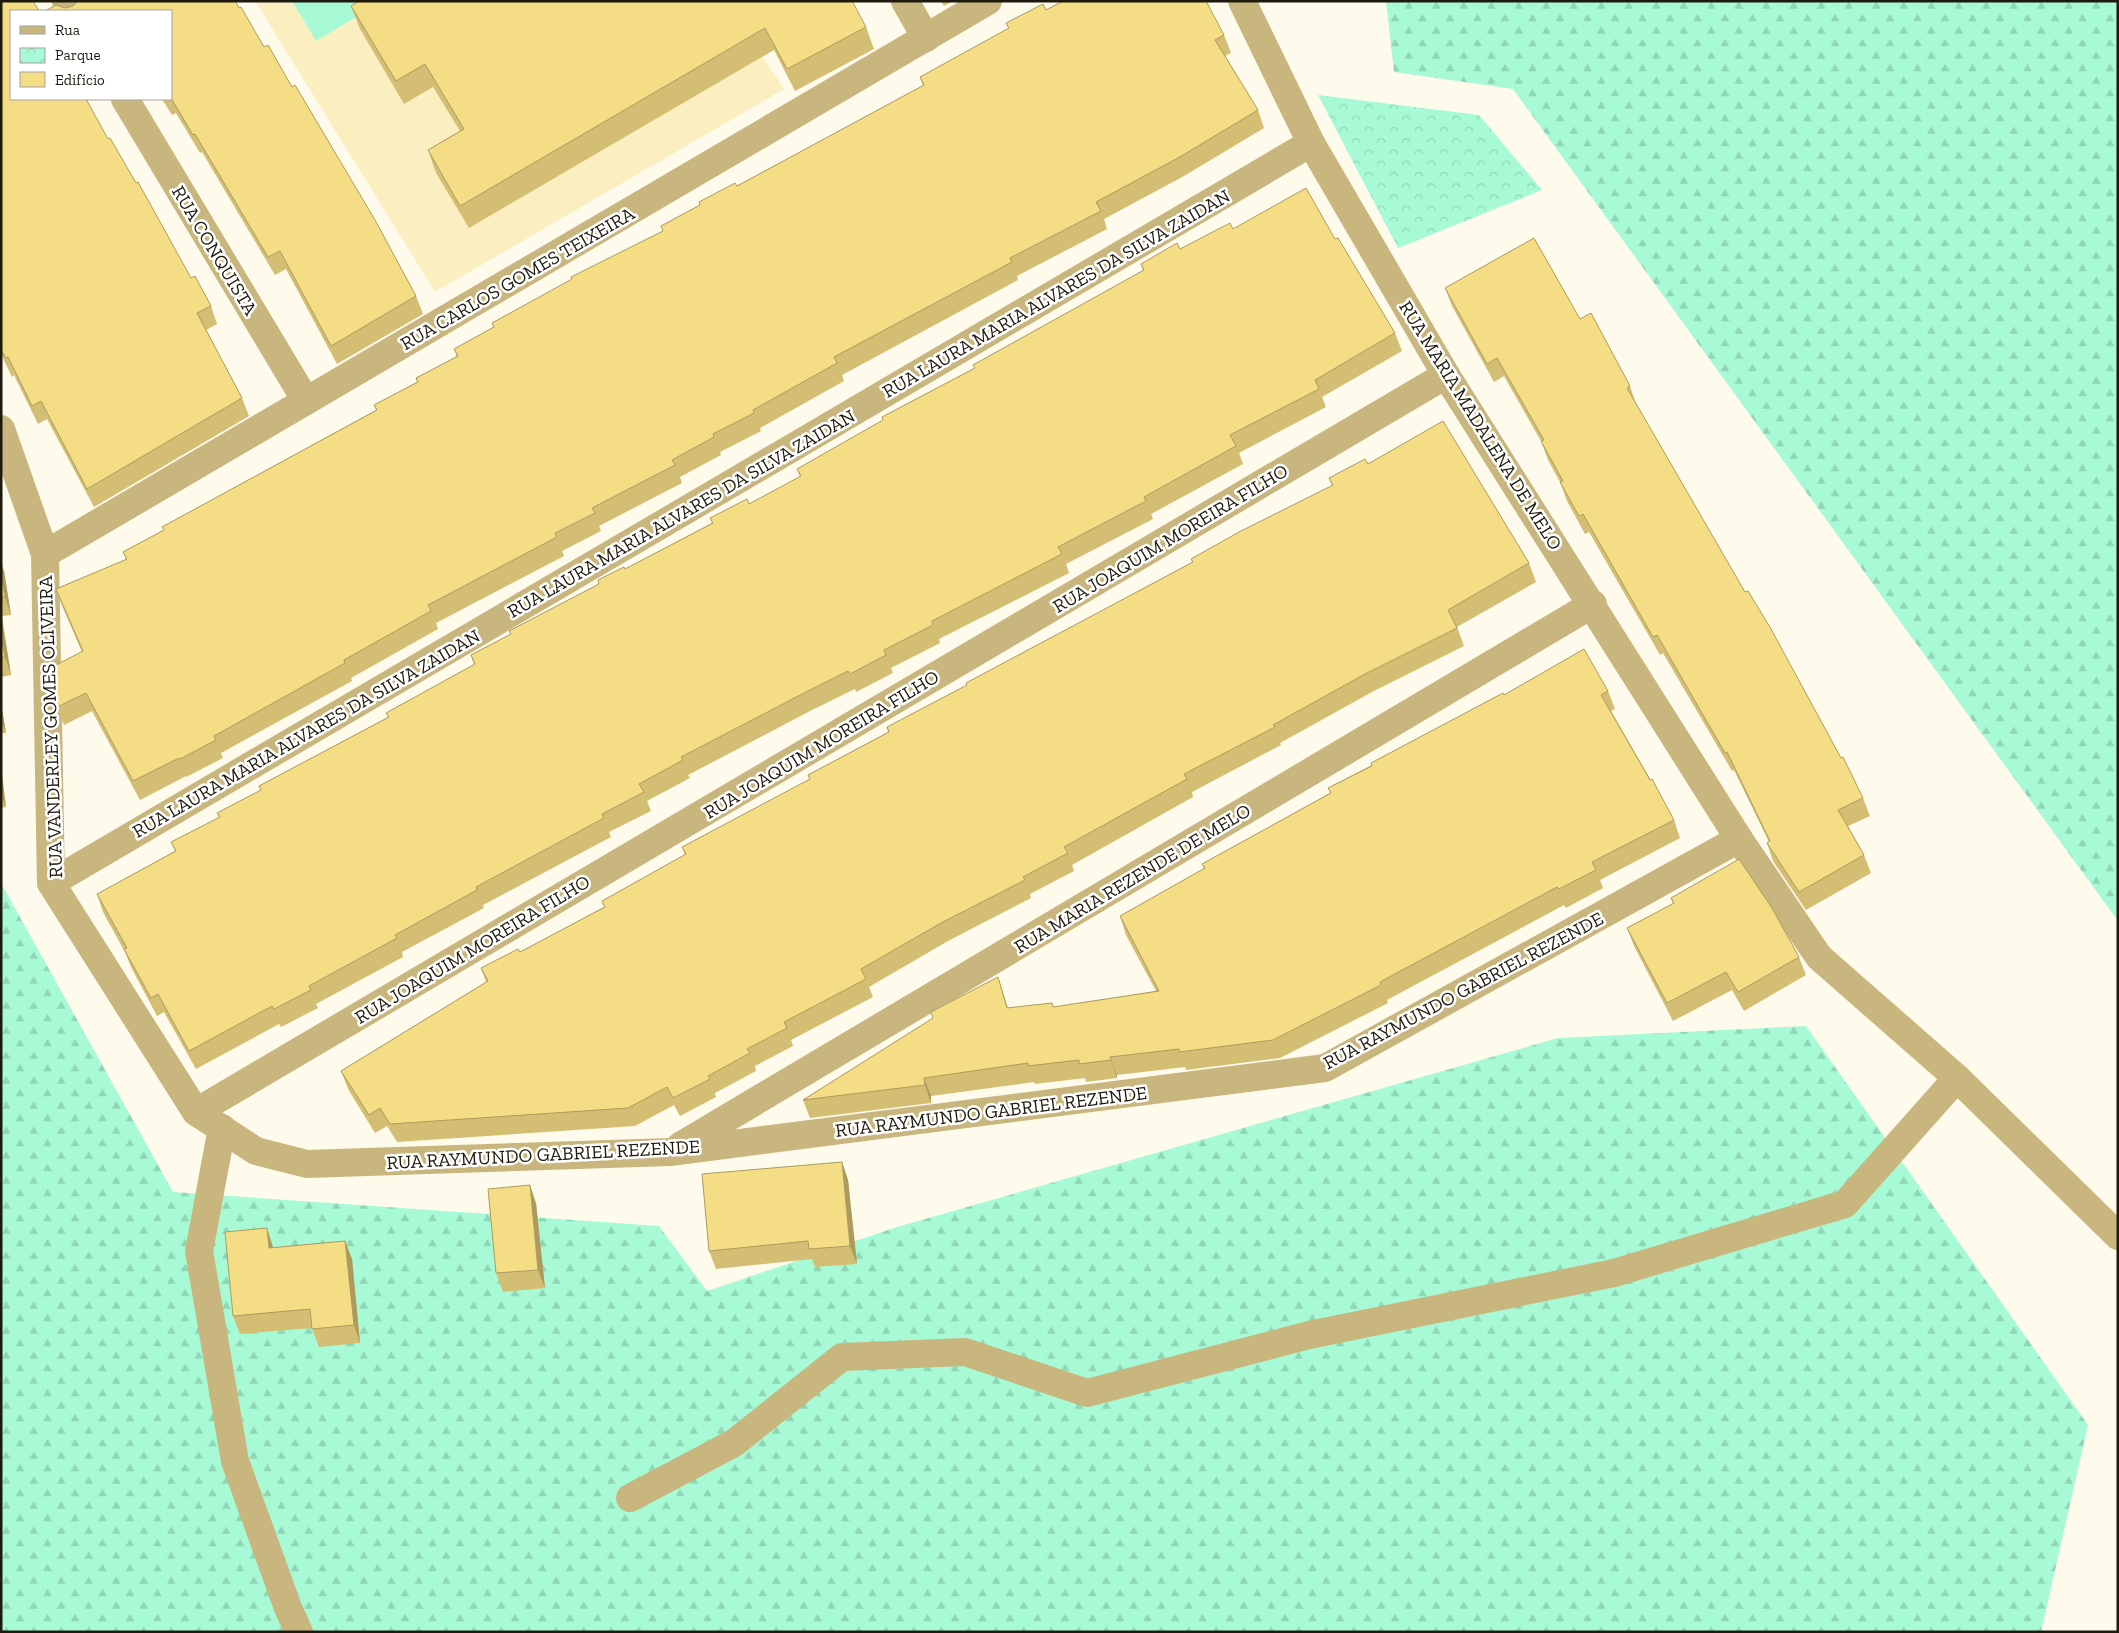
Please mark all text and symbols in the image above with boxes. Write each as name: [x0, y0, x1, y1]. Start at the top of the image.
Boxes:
legend: [10, 10, 172, 100]
text: Rua: [55, 21, 80, 39]
text: Parque: [55, 46, 101, 64]
text: Edifício: [55, 71, 105, 89]
street label: RUA CONQUISTA: [167, 181, 263, 320]
street label: RUA LAURA MARIA ALVARES DA SILVA ZAIDAN: [878, 184, 1234, 403]
street label: RUA CARLOS GOMES TEIXEIRA: [396, 202, 639, 355]
street label: RUA MARIA MADALENA DE MELO: [1394, 296, 1567, 554]
street label: RUA LAURA MARIA ALVARES DA SILVA ZAIDAN: [503, 404, 859, 623]
street label: RUA JOAQUIM MOREIRA FILHO: [1049, 459, 1292, 618]
street label: RUA VANDERLEY GOMES OLIVEIRA: [34, 575, 67, 879]
street label: RUA LAURA MARIA ALVARES DA SILVA ZAIDAN: [128, 624, 484, 843]
street label: RUA JOAQUIM MOREIRA FILHO: [700, 665, 943, 824]
street label: RUA MARIA REZENDE DE MELO: [1010, 799, 1255, 958]
street label: RUA JOAQUIM MOREIRA FILHO: [351, 870, 594, 1029]
street label: RUA RAYMUNDO GABRIEL REZENDE: [1319, 907, 1607, 1074]
street label: RUA RAYMUNDO GABRIEL REZENDE: [834, 1081, 1148, 1142]
street label: RUA RAYMUNDO GABRIEL REZENDE: [386, 1135, 700, 1174]

